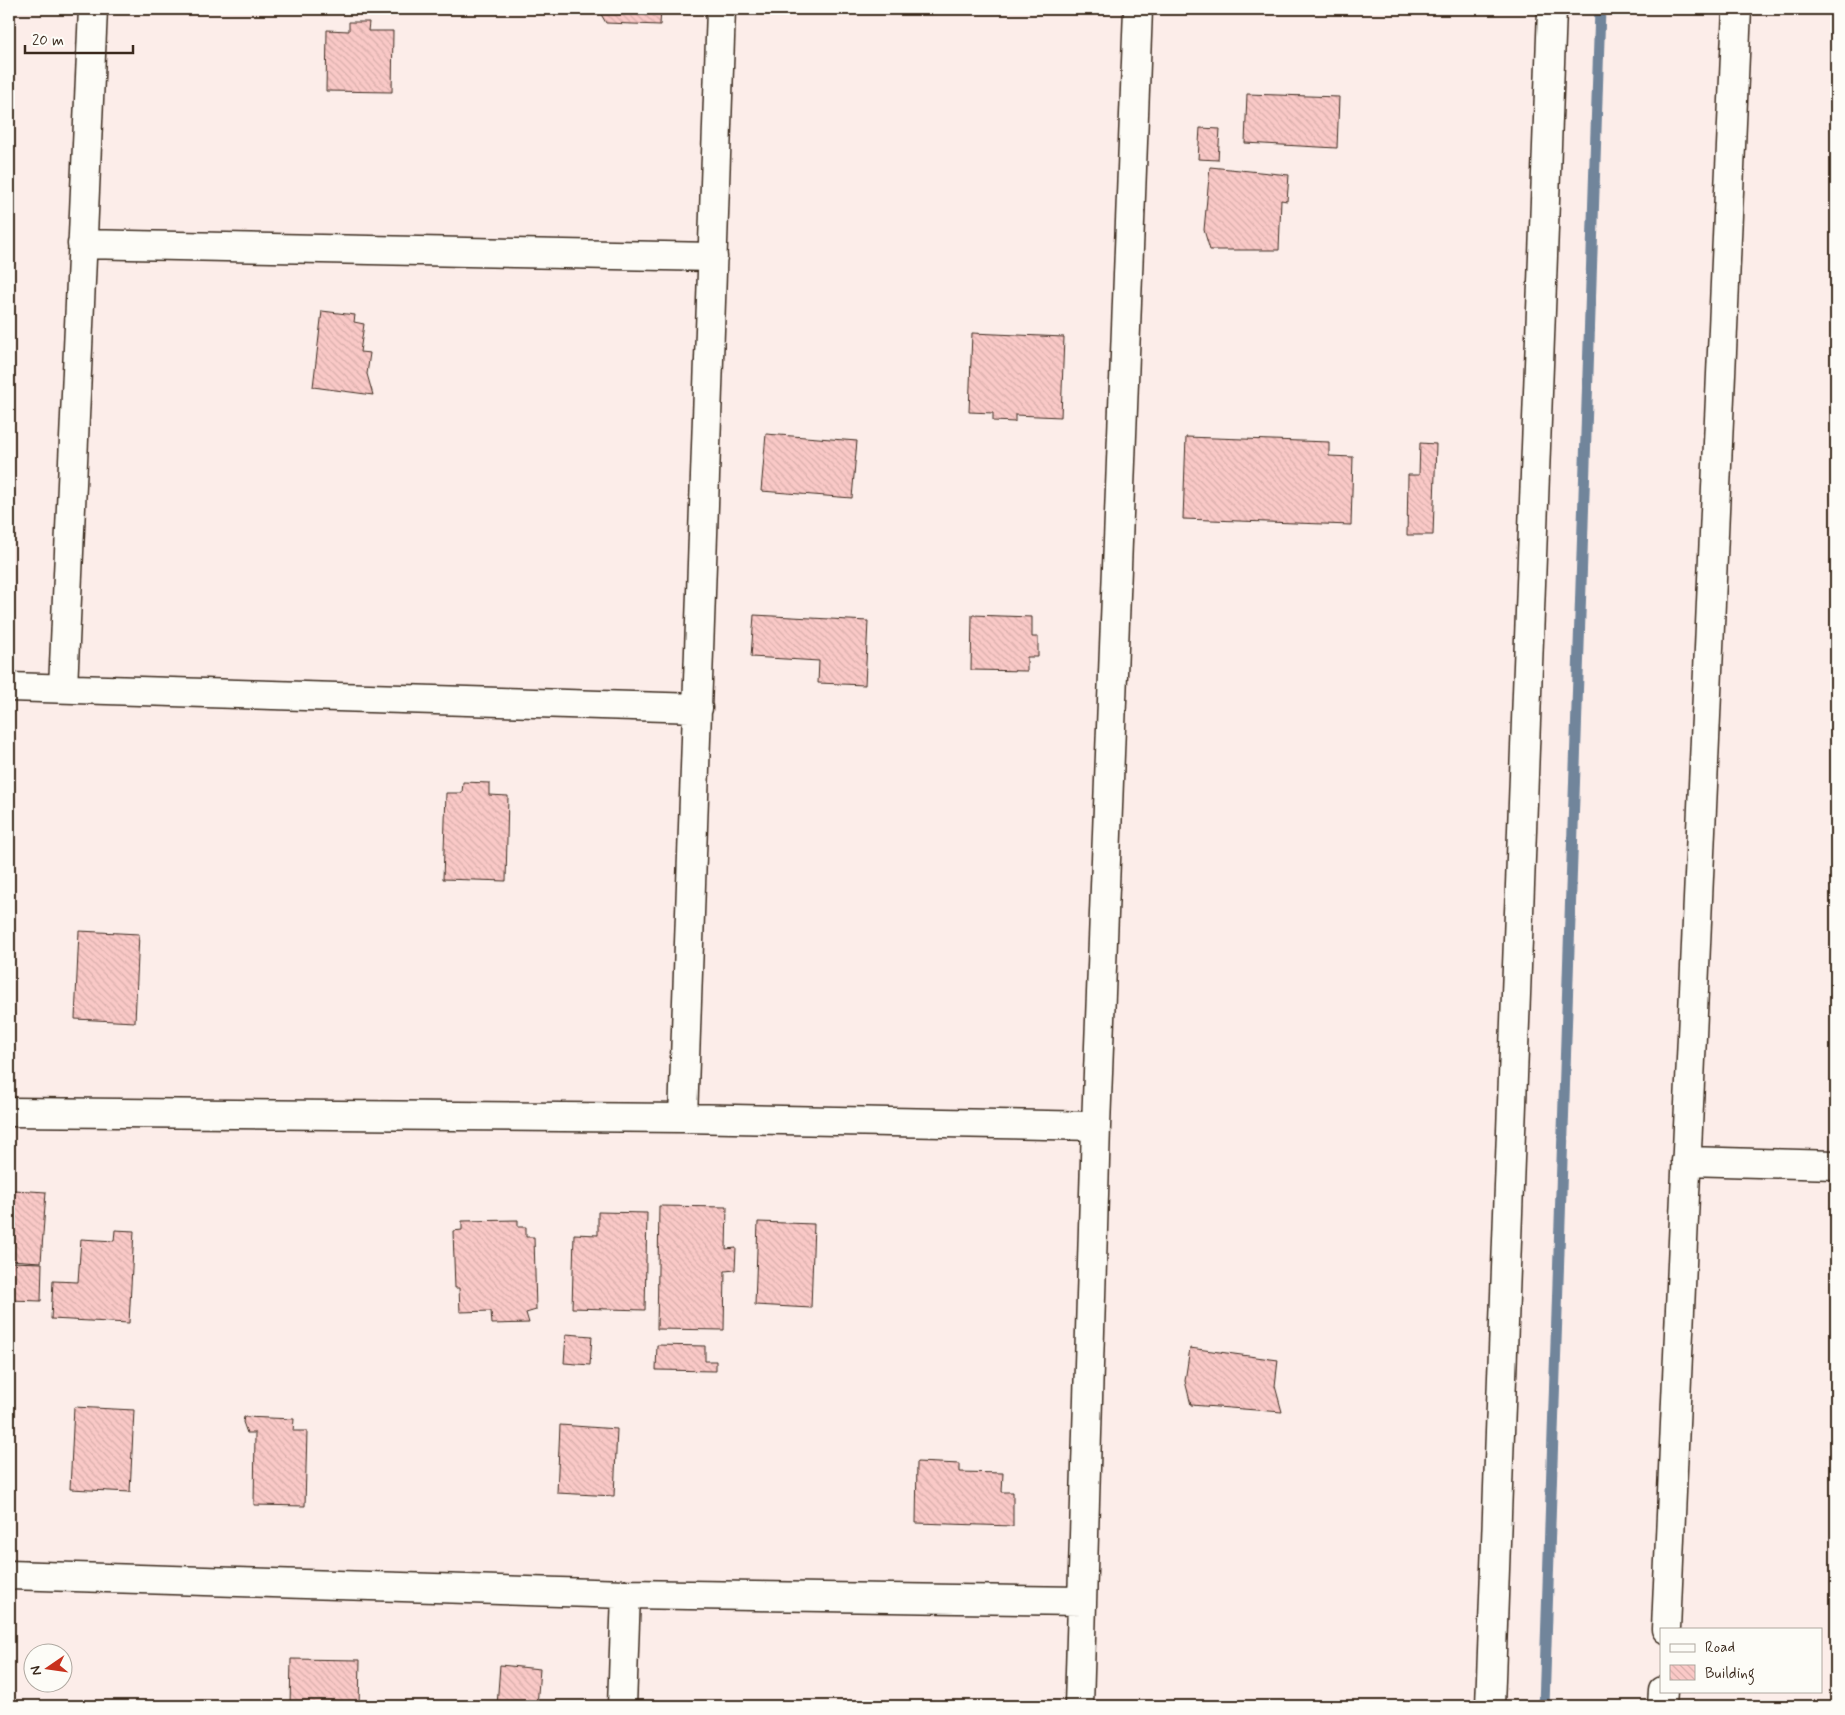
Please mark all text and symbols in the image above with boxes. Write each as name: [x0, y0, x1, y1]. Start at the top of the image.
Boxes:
scale bar: [25, 22, 132, 54]
text: 20 m: [32, 31, 64, 51]
legend: [1660, 1628, 1822, 1692]
text: Road: [1705, 1638, 1735, 1658]
north arrow: [22, 1642, 72, 1692]
text: N: [26, 1664, 46, 1677]
text: Building: [1705, 1664, 1755, 1685]

